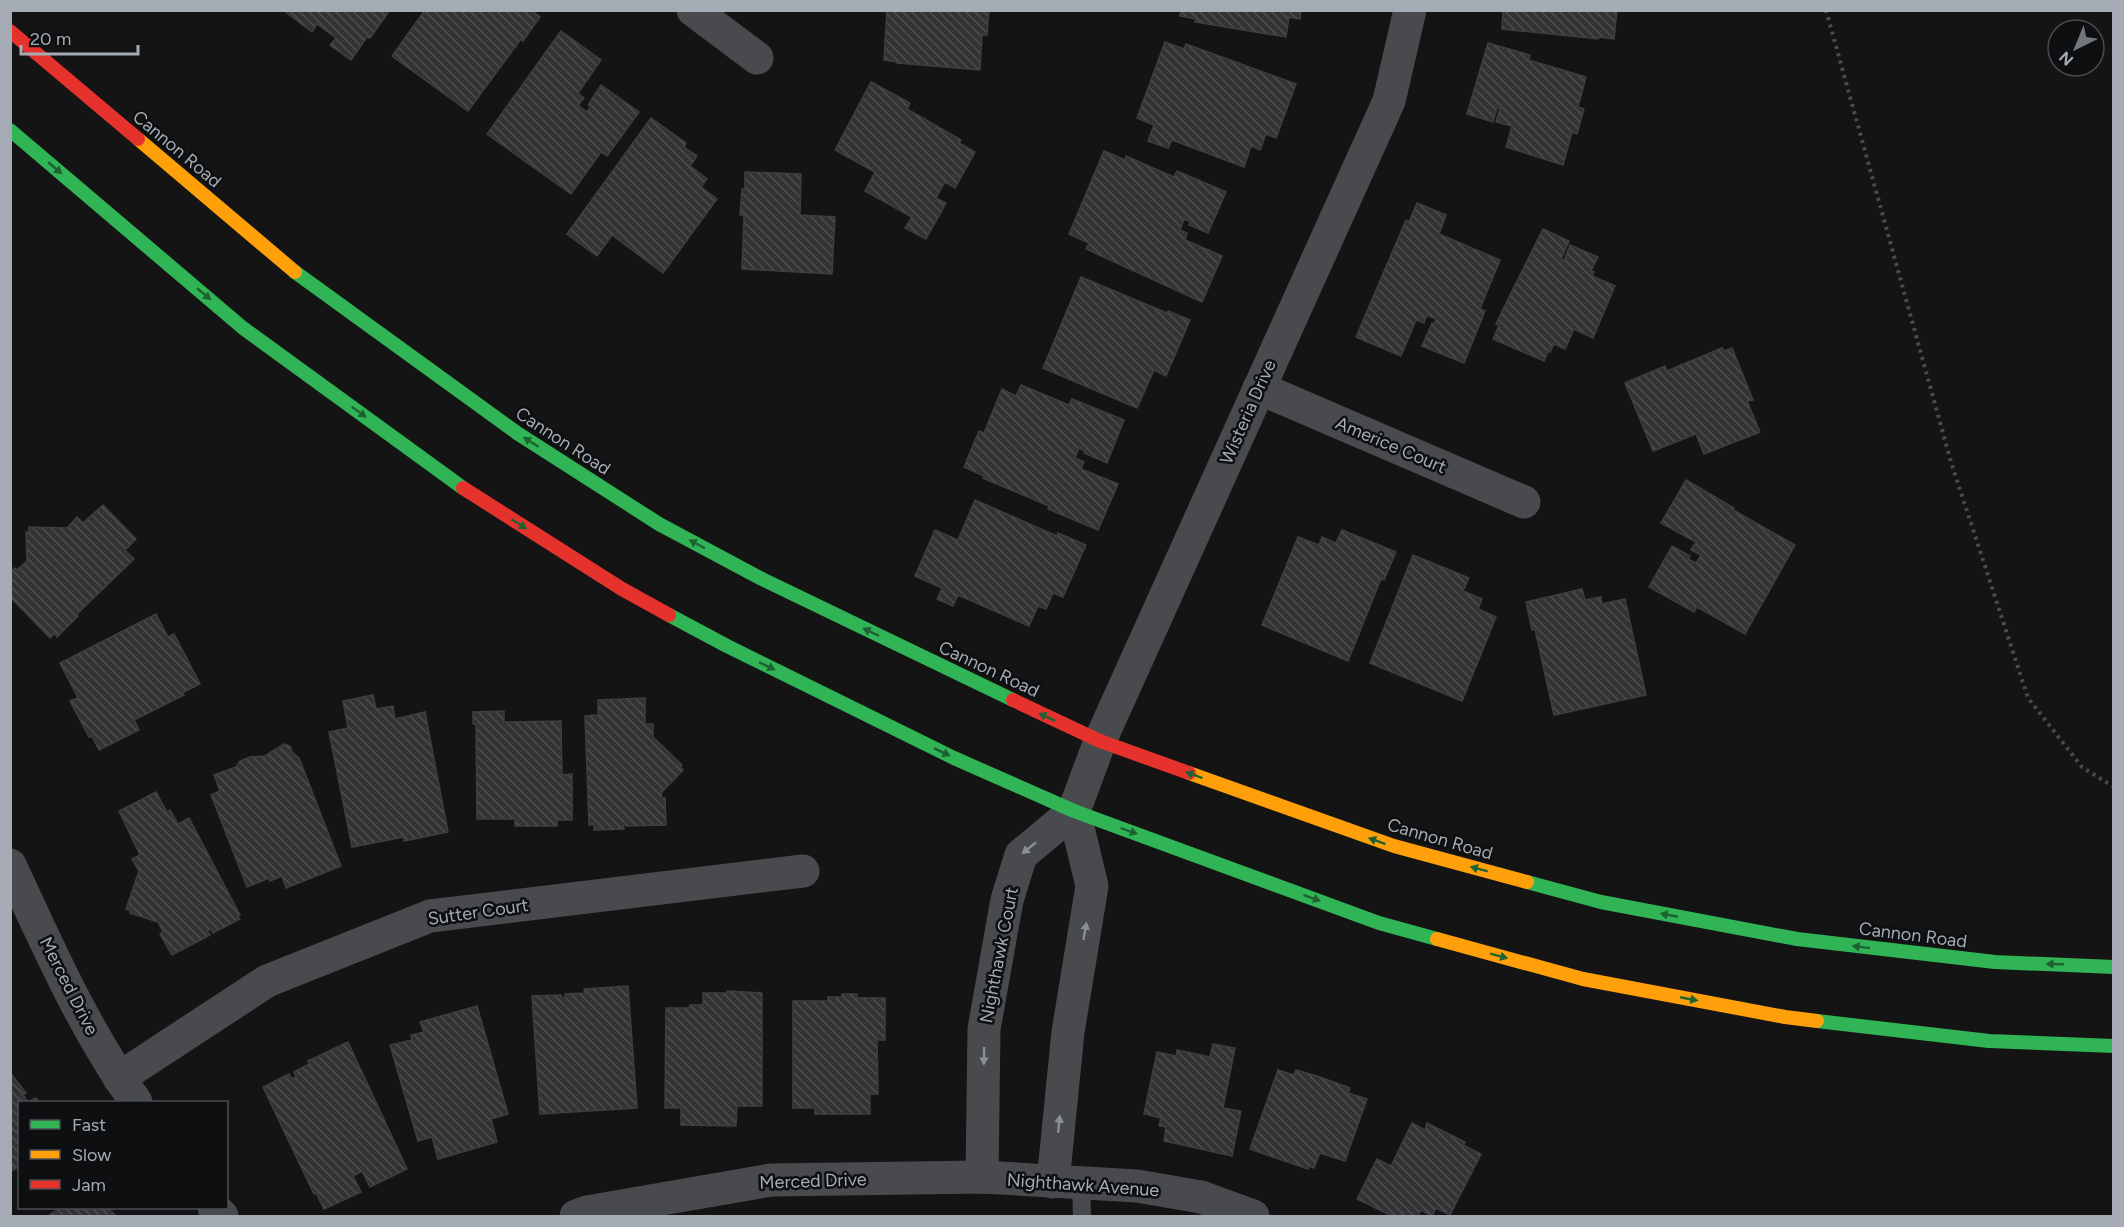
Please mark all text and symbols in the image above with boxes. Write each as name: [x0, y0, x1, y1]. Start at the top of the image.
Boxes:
scale bar: [21, 18, 138, 56]
north arrow: [2046, 18, 2106, 78]
text: 20 m: [30, 28, 71, 50]
text: N: [2055, 47, 2077, 70]
street label: Cannon Road: [128, 106, 226, 192]
one-way arrow: [47, 161, 62, 174]
one-way arrow: [196, 288, 212, 301]
street label: Wisteria Drive: [1215, 356, 1281, 468]
street label: Cannon Road: [511, 402, 615, 480]
one-way arrow: [351, 406, 367, 418]
street label: Americe Court: [1332, 412, 1450, 478]
one-way arrow: [523, 437, 539, 448]
one-way arrow: [511, 518, 527, 529]
one-way arrow: [688, 539, 705, 549]
one-way arrow: [862, 628, 880, 638]
street label: Cannon Road: [935, 636, 1043, 702]
one-way arrow: [758, 661, 775, 670]
one-way arrow: [1038, 712, 1055, 721]
one-way arrow: [933, 747, 950, 756]
one-way arrow: [1185, 769, 1203, 779]
street label: Cannon Road: [1385, 813, 1495, 865]
one-way arrow: [1120, 827, 1138, 837]
one-way arrow: [1368, 835, 1386, 845]
one-way arrow: [1022, 841, 1037, 854]
one-way arrow: [1470, 864, 1488, 874]
street label: Nighthawk Court: [975, 885, 1023, 1025]
street label: Sutter Court: [426, 894, 530, 930]
one-way arrow: [1304, 894, 1322, 904]
one-way arrow: [1659, 910, 1678, 919]
street label: Cannon Road: [1858, 917, 1968, 953]
one-way arrow: [1081, 921, 1090, 940]
street label: Merced Drive: [35, 933, 103, 1039]
one-way arrow: [1851, 942, 1870, 951]
one-way arrow: [1490, 952, 1508, 961]
one-way arrow: [2046, 960, 2065, 969]
one-way arrow: [1679, 995, 1698, 1004]
one-way arrow: [979, 1047, 989, 1066]
legend: [18, 1101, 228, 1209]
text: Fast: [72, 1114, 106, 1136]
one-way arrow: [1054, 1115, 1064, 1134]
text: Slow: [72, 1144, 111, 1166]
street label: Merced Drive: [759, 1168, 867, 1194]
street label: Nighthawk Avenue: [1006, 1169, 1160, 1201]
text: Jam: [72, 1174, 106, 1196]

